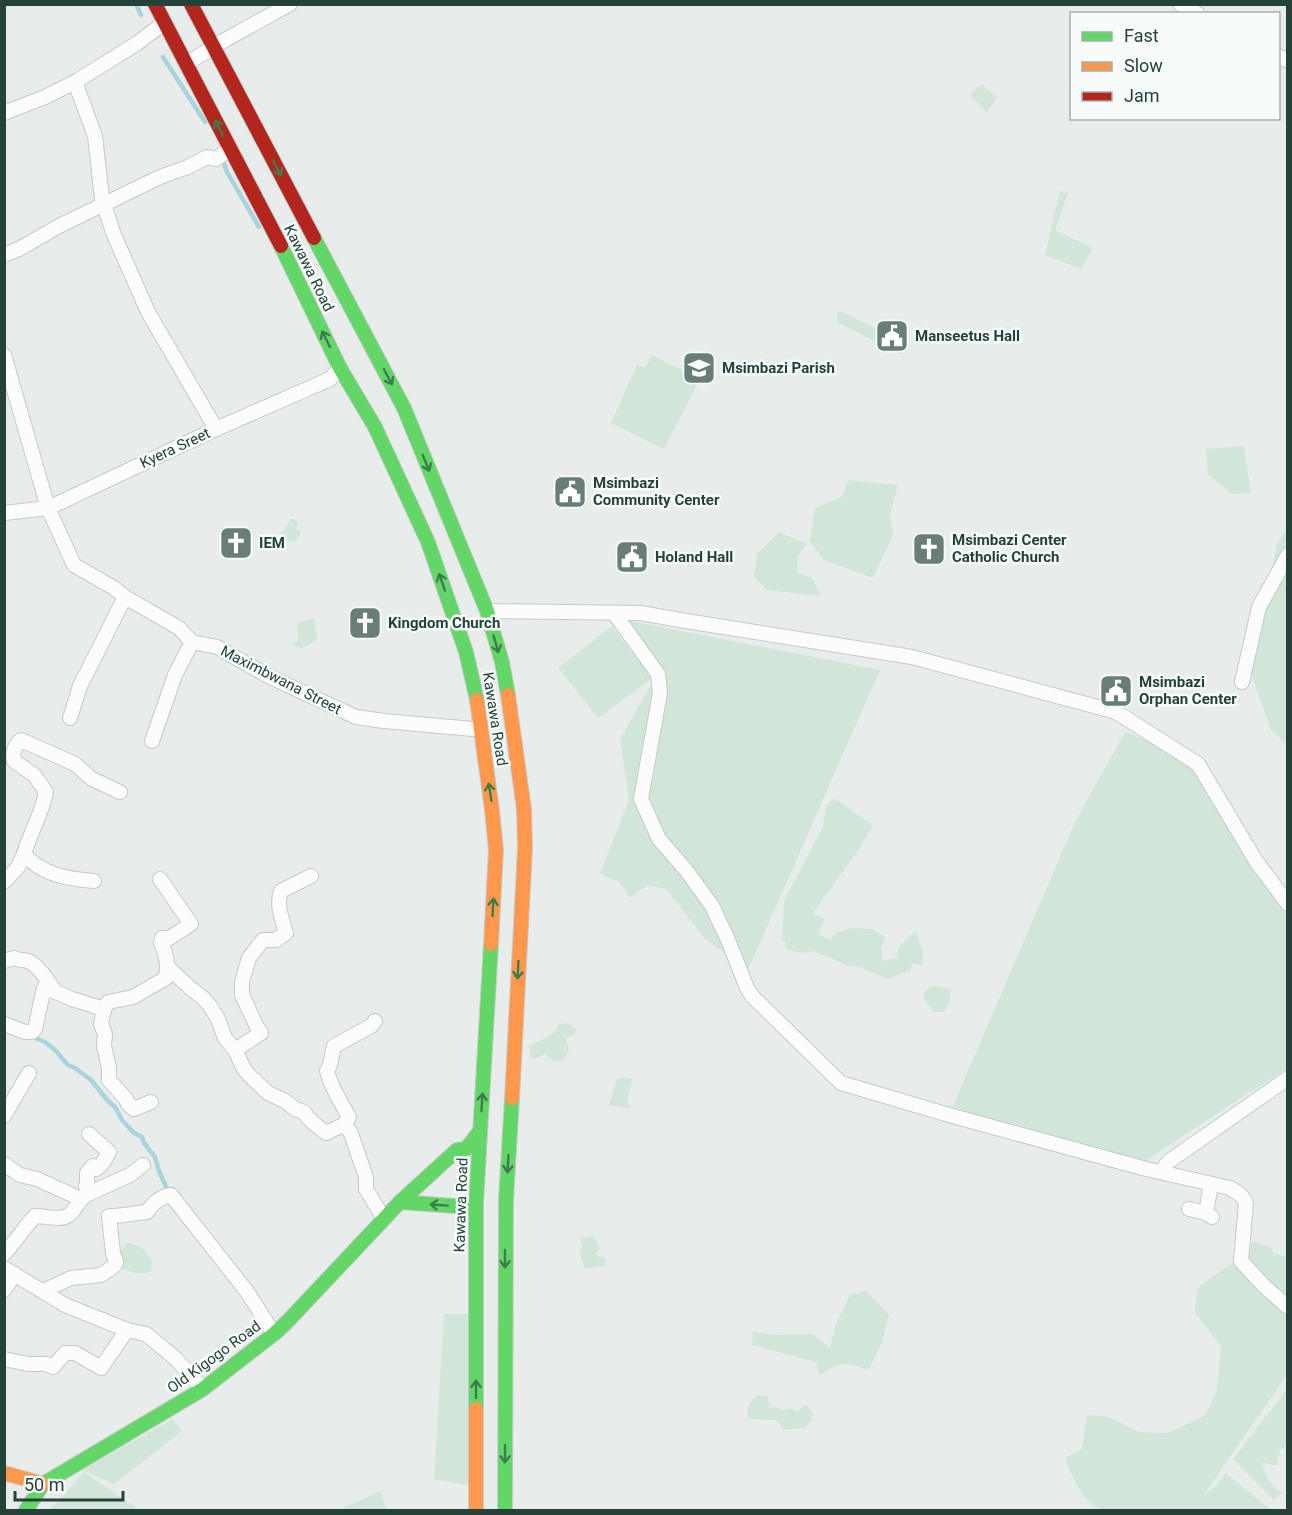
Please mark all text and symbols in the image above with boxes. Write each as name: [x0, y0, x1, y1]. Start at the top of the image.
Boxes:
legend: [1070, 12, 1280, 120]
text: Fast: [1124, 25, 1159, 46]
text: Slow: [1124, 55, 1163, 76]
text: Jam: [1124, 85, 1160, 106]
one-way arrow: [213, 119, 224, 137]
one-way arrow: [272, 158, 283, 176]
street label: Kawawa Road: [280, 222, 338, 314]
public building icon: Manseetus Hall: [874, 318, 910, 354]
place label: Manseetus Hall: [915, 327, 1020, 345]
one-way arrow: [319, 331, 331, 349]
school or university icon: Msimbazi Parish: [681, 350, 717, 386]
place label: Msimbazi Parish: [722, 359, 835, 377]
one-way arrow: [383, 368, 394, 386]
street label: Kyera Sreet: [137, 424, 213, 472]
one-way arrow: [421, 453, 432, 471]
public building icon: Msimbazi Community Center: [552, 474, 588, 510]
place label: Msimbazi Community Center: [593, 474, 720, 509]
church icon: IEM: [218, 525, 254, 561]
church icon: Msimbazi Center Catholic Church: [911, 531, 947, 567]
place label: Msimbazi Center Catholic Church: [952, 531, 1067, 566]
place label: IEM: [259, 534, 285, 552]
public building icon: Holand Hall: [614, 539, 650, 575]
place label: Holand Hall: [655, 548, 733, 566]
one-way arrow: [435, 573, 446, 592]
church icon: Kingdom Church: [347, 605, 383, 641]
place label: Kingdom Church: [388, 614, 500, 632]
one-way arrow: [491, 634, 502, 653]
street label: Maximbwana Street: [218, 642, 344, 718]
street label: Kawawa Road: [479, 671, 511, 767]
public building icon: Msimbazi Orphan Center: [1098, 673, 1134, 709]
place label: Msimbazi Orphan Center: [1139, 673, 1237, 708]
one-way arrow: [484, 782, 495, 802]
one-way arrow: [488, 898, 499, 918]
one-way arrow: [513, 959, 524, 979]
one-way arrow: [477, 1093, 488, 1113]
one-way arrow: [502, 1154, 513, 1174]
street label: Kawawa Road: [450, 1157, 472, 1253]
one-way arrow: [429, 1199, 449, 1210]
one-way arrow: [500, 1248, 511, 1268]
street label: Old Kigogo Road: [164, 1317, 264, 1397]
one-way arrow: [470, 1380, 482, 1400]
one-way arrow: [499, 1443, 511, 1463]
scale bar: [15, 1464, 123, 1502]
text: 50 m: [24, 1474, 64, 1495]

